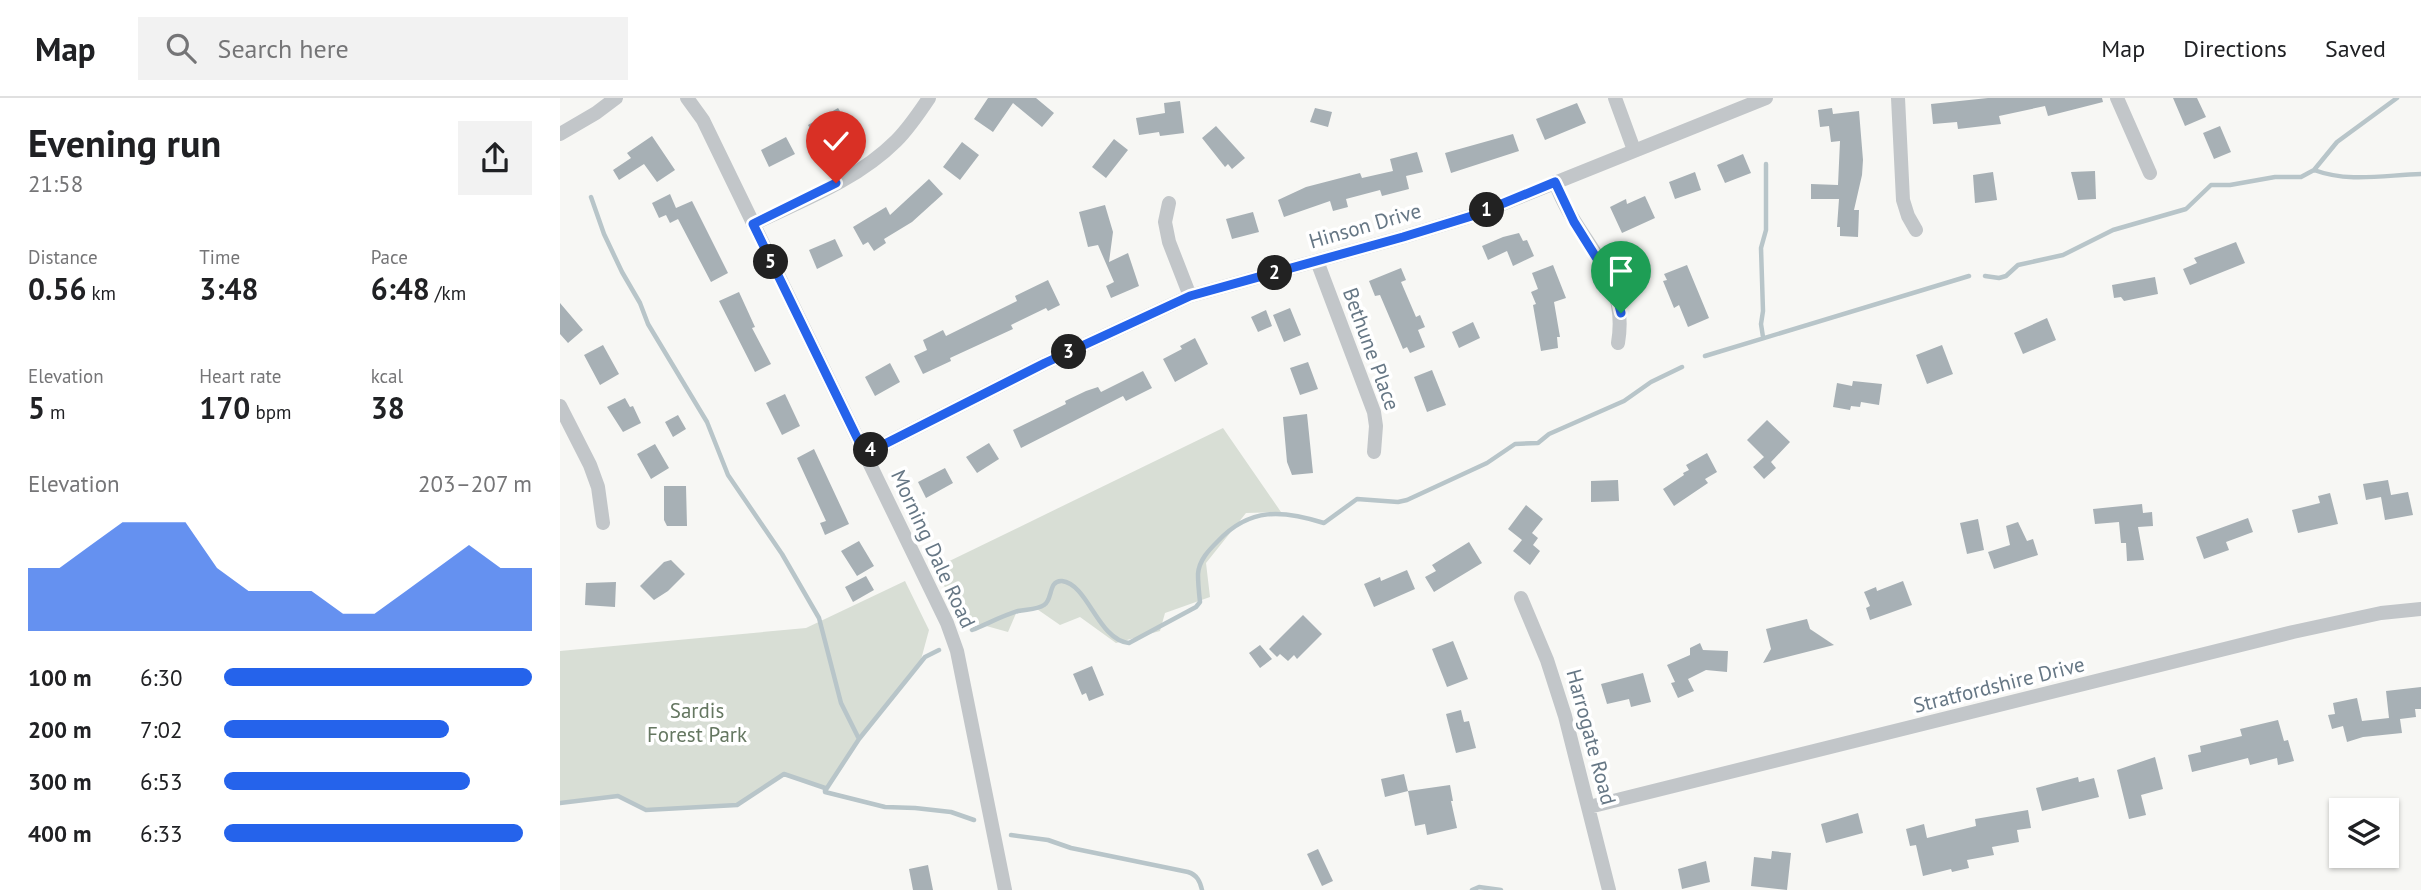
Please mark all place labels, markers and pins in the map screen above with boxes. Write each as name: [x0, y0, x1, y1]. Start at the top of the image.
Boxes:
pin: [806, 111, 866, 183]
pin: 1: [1469, 192, 1504, 228]
pin: [1591, 241, 1651, 313]
pin: 5: [754, 244, 788, 280]
pin: 2: [1258, 256, 1292, 290]
pin: 3: [1051, 334, 1086, 370]
pin: 4: [854, 432, 888, 468]

